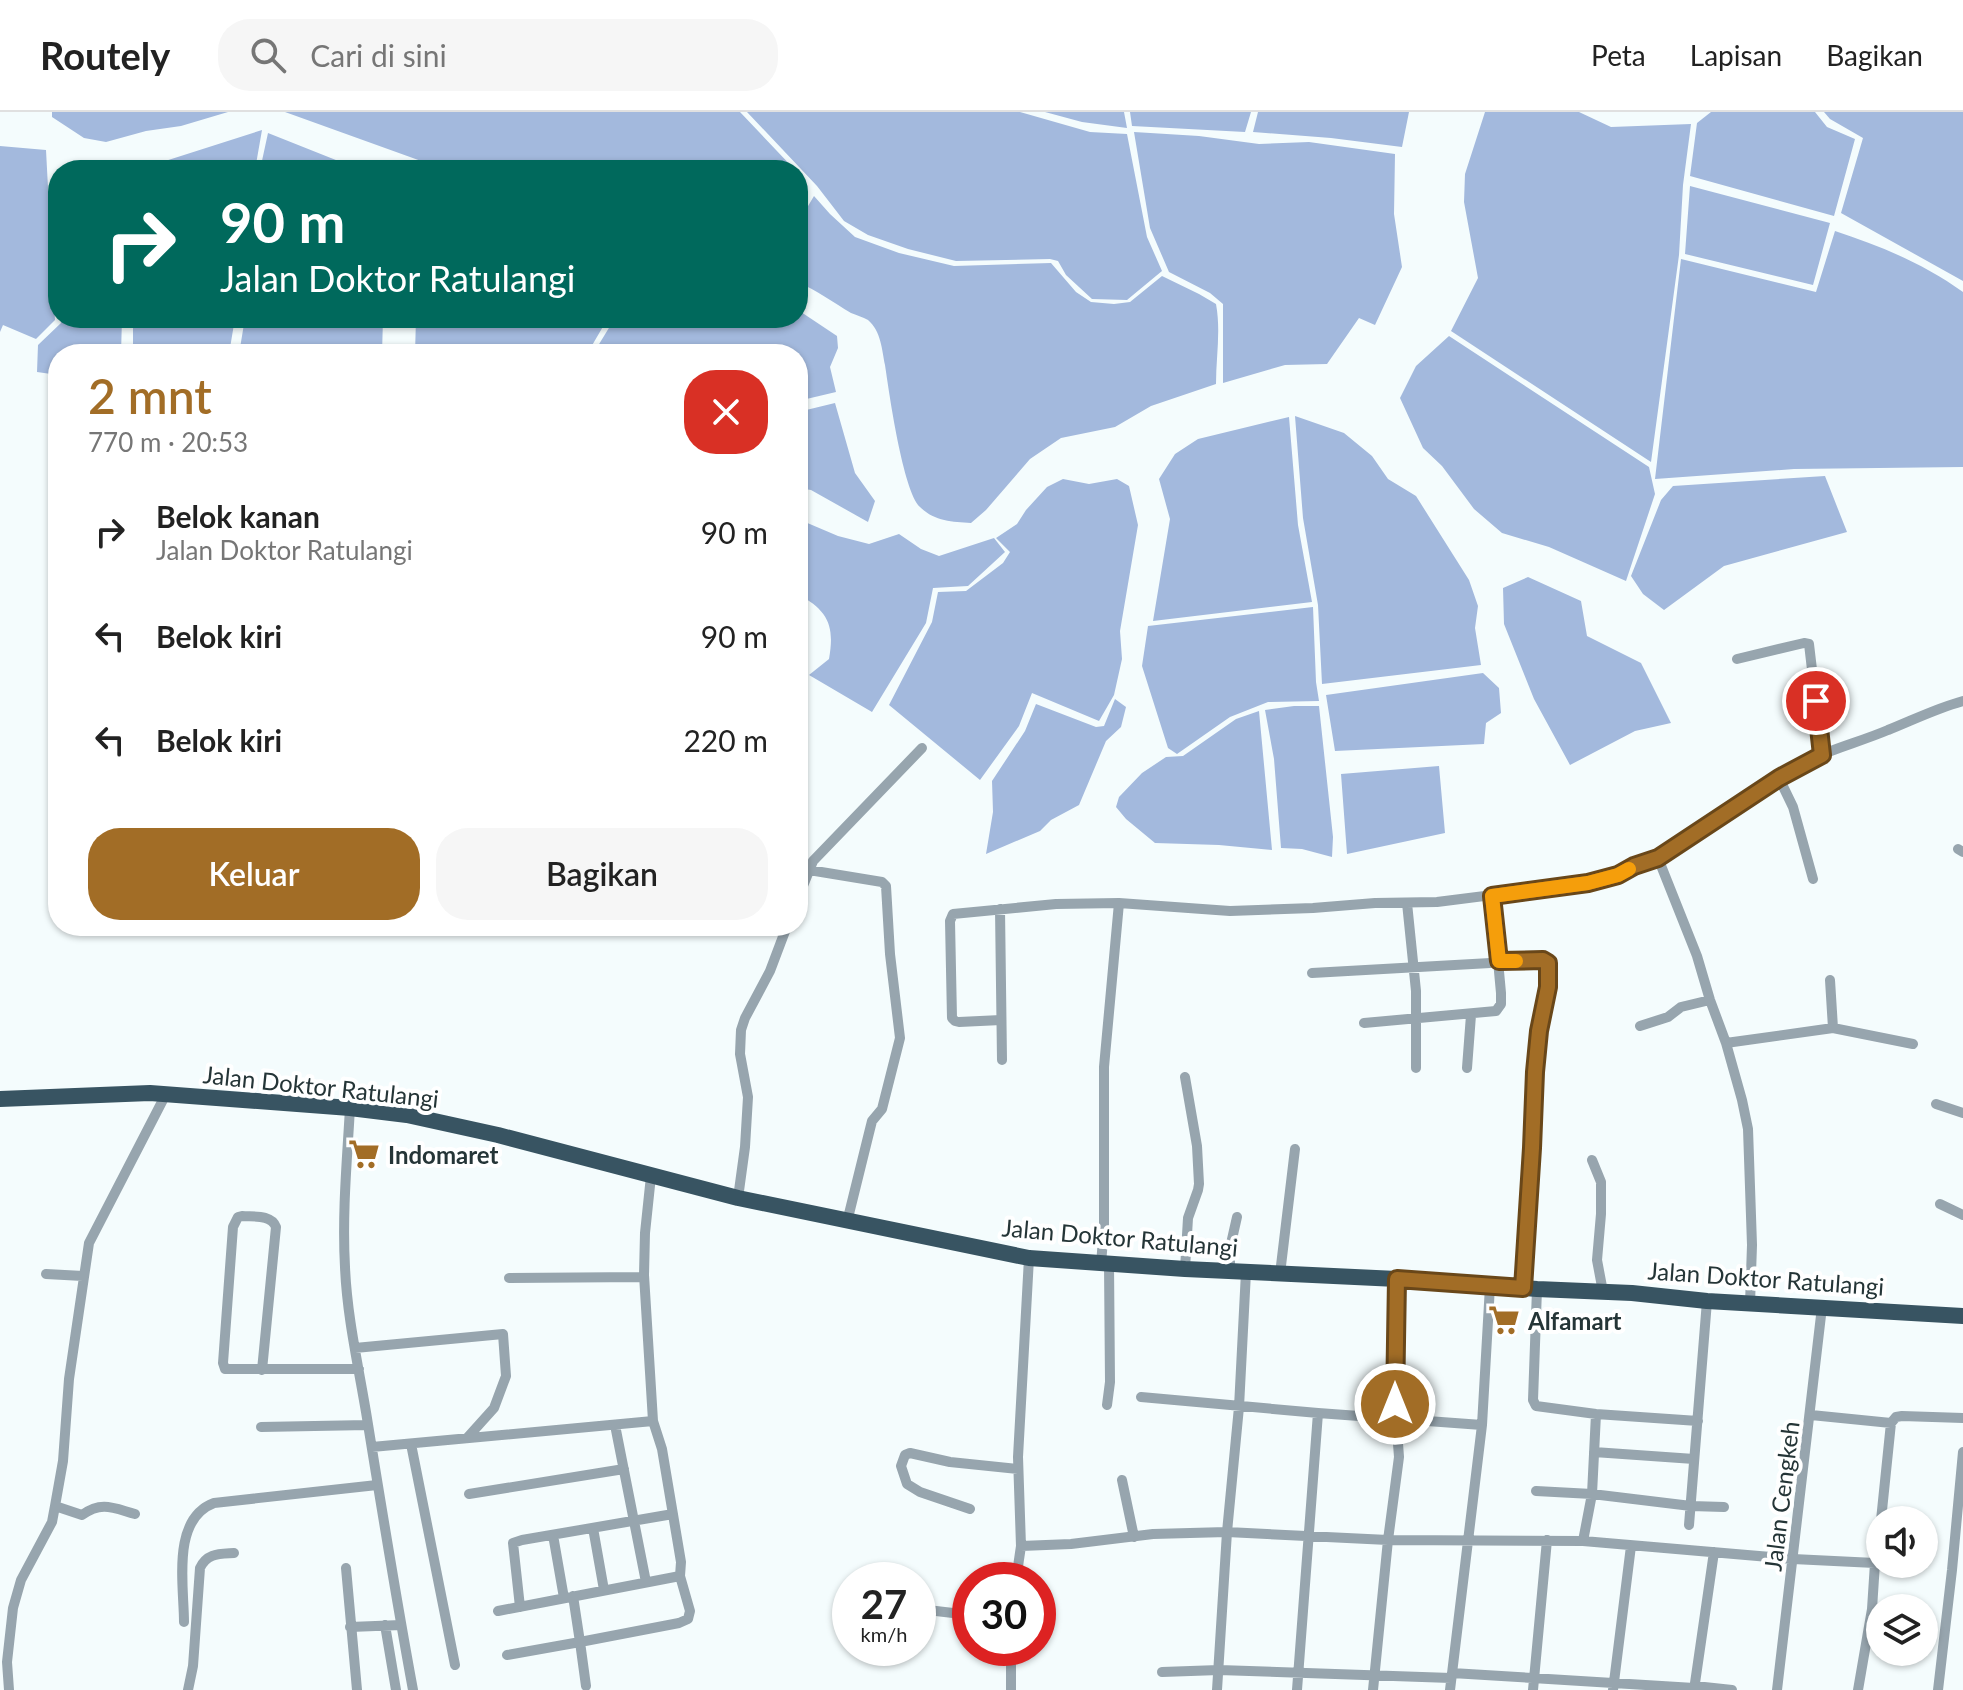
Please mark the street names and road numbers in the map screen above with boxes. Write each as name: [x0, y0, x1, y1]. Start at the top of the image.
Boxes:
street label: Jalan Doktor Ratulangi: [202, 1059, 440, 1113]
street label: Jalan Doktor Ratulangi: [1001, 1212, 1239, 1262]
street label: Jalan Doktor Ratulangi: [1647, 1255, 1885, 1301]
street label: Jalan Cengkeh: [1757, 1419, 1805, 1573]

